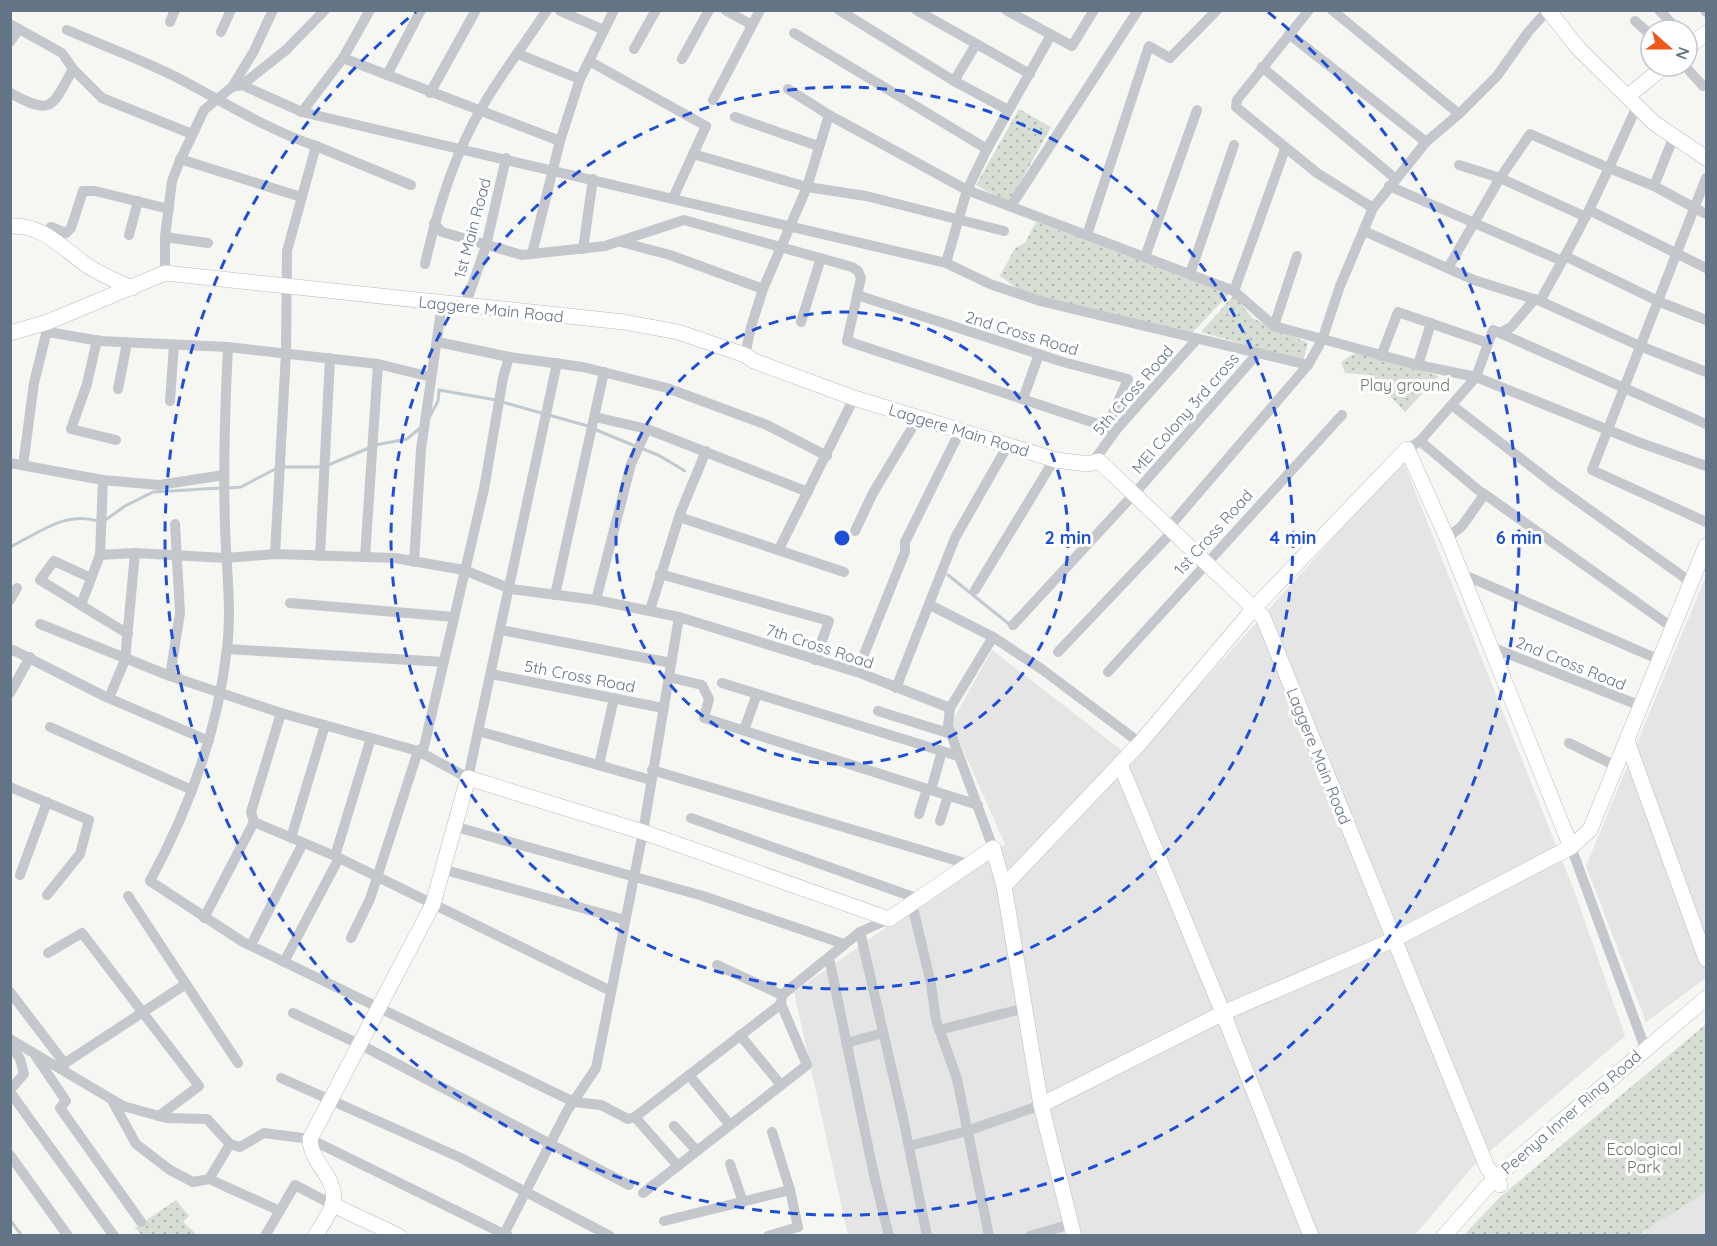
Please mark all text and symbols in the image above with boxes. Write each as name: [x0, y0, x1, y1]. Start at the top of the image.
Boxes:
north arrow: [1639, 18, 1699, 78]
text: N: [1672, 44, 1694, 62]
street label: 1st Main Road: [449, 176, 495, 280]
street label: Laggere Main Road: [417, 291, 565, 327]
street label: 2nd Cross Road: [963, 306, 1081, 360]
street label: 5th Cross Road: [1089, 341, 1177, 439]
street label: MEI Colony 3rd cross: [1127, 348, 1243, 478]
park label: Play ground: [1360, 375, 1450, 395]
street label: Laggere Main Road: [886, 399, 1032, 461]
street label: 1st Cross Road: [1169, 485, 1257, 579]
text: 2 min: [1045, 526, 1091, 549]
text: 4 min: [1269, 526, 1317, 549]
text: 6 min: [1496, 526, 1542, 549]
centre of rings: [832, 528, 852, 548]
street label: 7th Cross Road: [764, 619, 876, 673]
street label: 2nd Cross Road: [1513, 632, 1629, 694]
street label: 5th Cross Road: [523, 655, 637, 697]
street label: Laggere Main Road: [1282, 685, 1356, 827]
street label: Peenya Inner Ring Road: [1497, 1046, 1645, 1178]
park label: Ecological Park: [1606, 1139, 1682, 1177]

